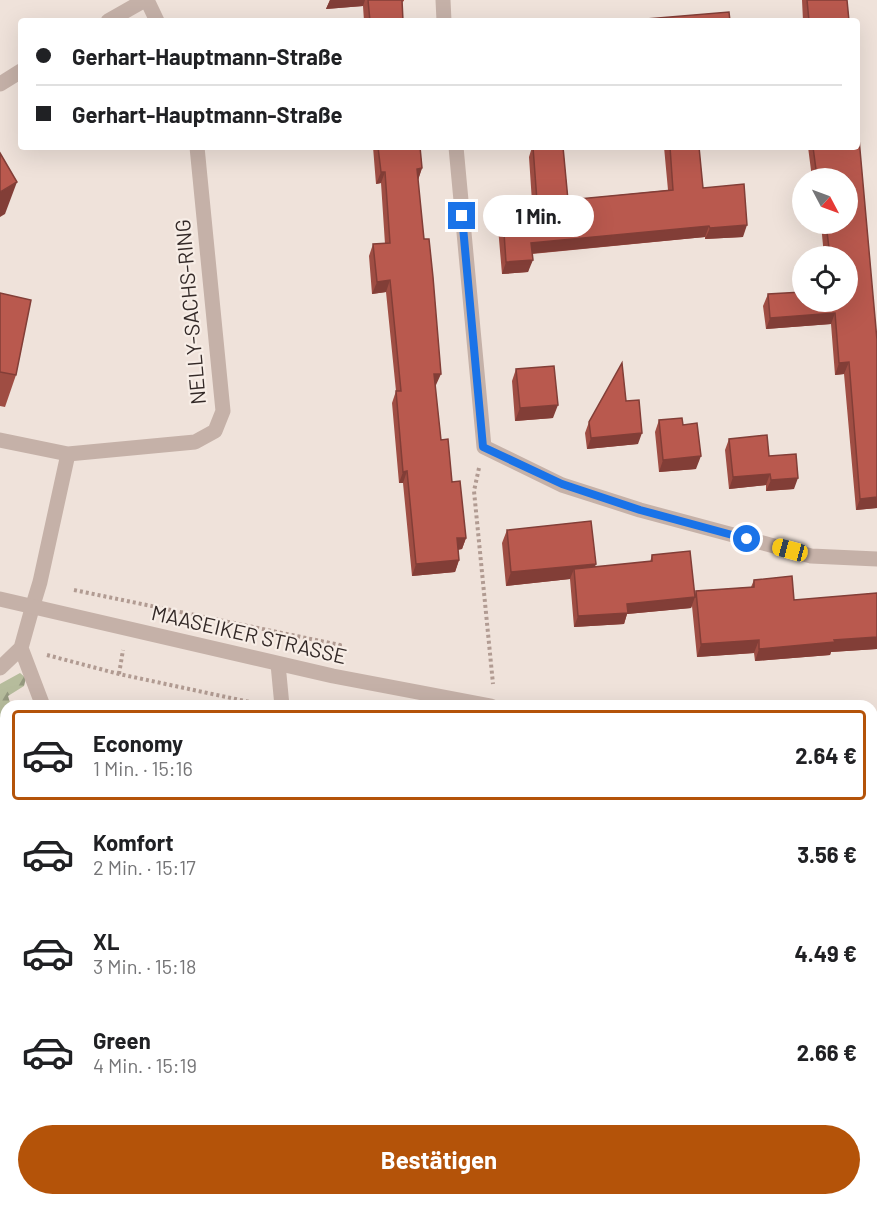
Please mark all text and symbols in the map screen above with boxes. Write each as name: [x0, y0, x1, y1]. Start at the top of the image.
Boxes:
text: Gerhart-Hauptmann-Straße: [72, 43, 343, 69]
text: Gerhart-Hauptmann-Straße: [72, 101, 343, 127]
north arrow: [792, 168, 858, 234]
map controls: [792, 168, 858, 312]
callout: 1 Min.: [483, 195, 594, 237]
route end: [448, 202, 475, 229]
text: 1 Min.: [515, 204, 562, 228]
street label: NELLY-SACHS-RING: [169, 218, 210, 406]
button: locate: [792, 246, 858, 312]
route start: [733, 525, 760, 552]
car: [770, 537, 810, 563]
street label: MAASEIKER STRASSE: [149, 599, 349, 668]
icon: car: [21, 728, 75, 782]
text: Economy: [93, 730, 183, 756]
text: 2.64 €: [795, 742, 857, 768]
text: 1 Min. · 15:16: [93, 756, 193, 780]
icon: car: [21, 827, 75, 881]
text: Komfort: [93, 829, 174, 855]
text: 3.56 €: [797, 841, 857, 867]
text: 2 Min. · 15:17: [93, 855, 196, 879]
icon: car: [21, 926, 75, 980]
text: XL: [93, 928, 119, 954]
text: 4.49 €: [794, 940, 857, 966]
text: 3 Min. · 15:18: [93, 954, 196, 978]
icon: car: [21, 1025, 75, 1079]
text: Green: [93, 1027, 151, 1053]
text: 2.66 €: [797, 1039, 857, 1065]
text: 4 Min. · 15:19: [93, 1053, 197, 1077]
button: Bestätigen: [18, 1125, 860, 1194]

